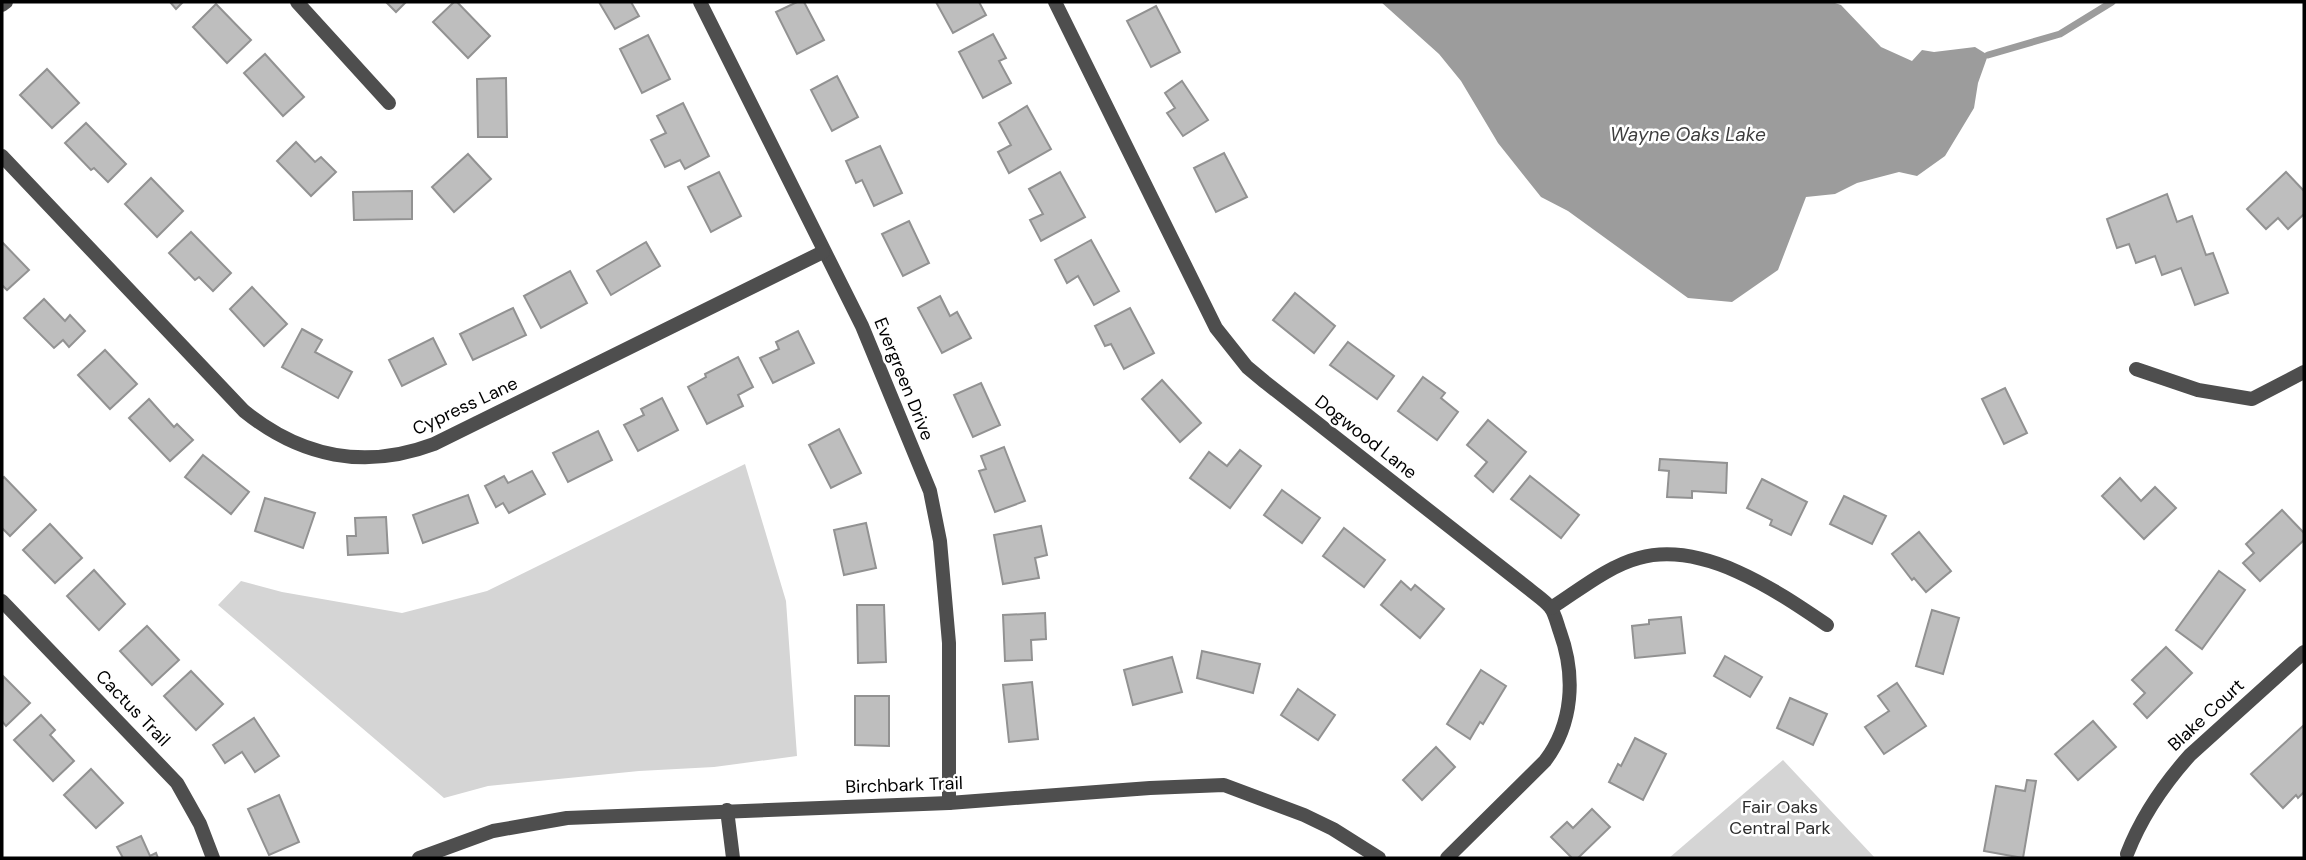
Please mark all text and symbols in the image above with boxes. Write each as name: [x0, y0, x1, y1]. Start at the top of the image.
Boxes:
water label: Wayne Oaks Lake: [1610, 122, 1766, 147]
street label: Evergreen Drive: [868, 314, 940, 444]
street label: Cypress Lane: [409, 371, 521, 441]
street label: Dogwood Lane: [1310, 390, 1422, 484]
street label: Cactus Trail: [90, 664, 176, 752]
street label: Blake Court: [2163, 674, 2249, 756]
street label: Birchbark Trail: [845, 771, 963, 799]
park label: Fair Oaks Central Park: [1729, 795, 1831, 840]

